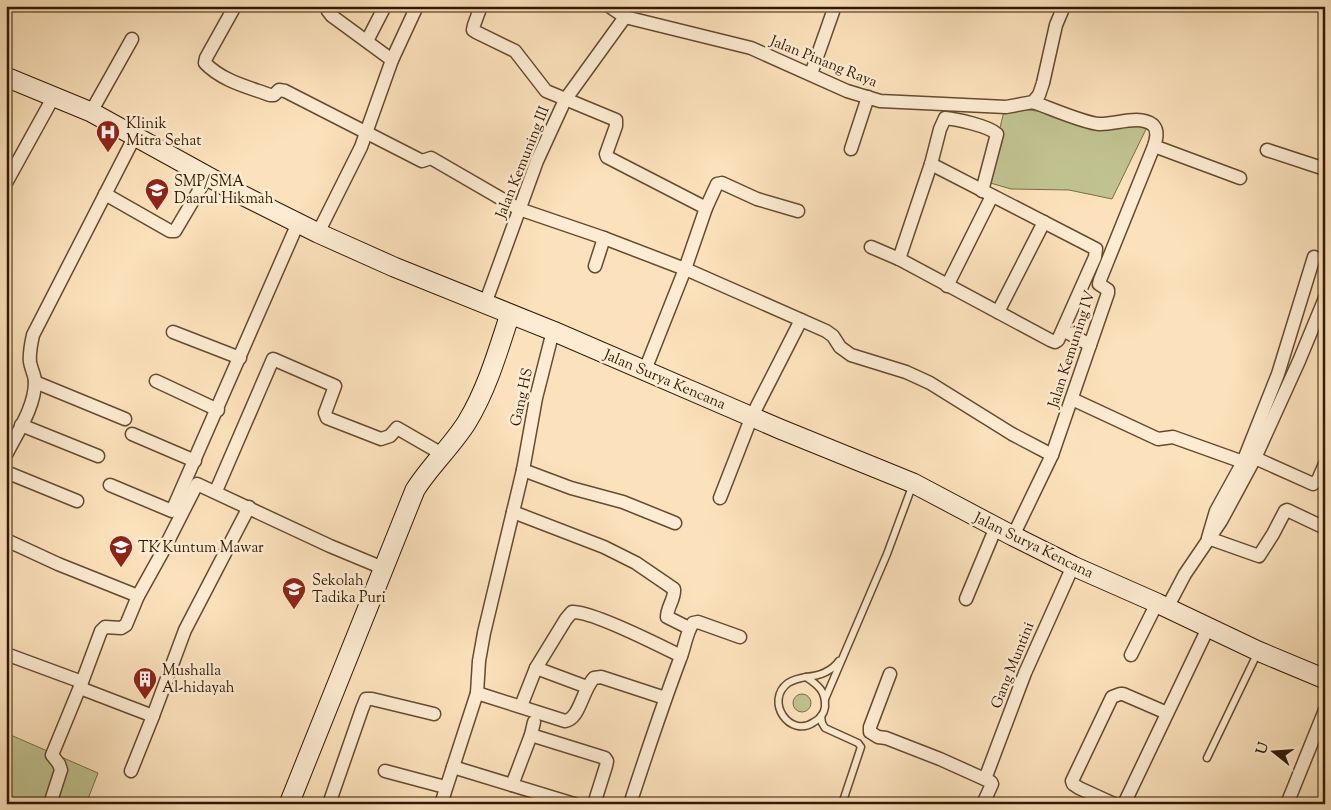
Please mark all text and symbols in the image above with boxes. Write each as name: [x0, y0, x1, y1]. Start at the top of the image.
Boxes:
street label: Jalan Pinang Raya: [766, 31, 880, 93]
street label: Jalan Kemuning III: [491, 103, 556, 223]
place label: Klinik Mitra Sehat: [126, 114, 201, 152]
hospital icon: Klinik Mitra Sehat: [95, 119, 121, 153]
place label: SMP/SMA Daarul Hikmah: [174, 172, 274, 210]
school or university icon: SMP/SMA Daarul Hikmah: [144, 177, 170, 211]
street label: Jalan Kemuning IV: [1043, 288, 1101, 412]
street label: Jalan Surya Kencana: [599, 345, 729, 416]
street label: Gang HS: [506, 366, 539, 428]
street label: Jalan Surya Kencana: [969, 508, 1097, 584]
school or university icon: TK Kuntum Mawar: [108, 534, 134, 568]
place label: TK Kuntum Mawar: [138, 538, 264, 559]
place label: Sekolah Tadika Puri: [312, 571, 386, 609]
school or university icon: Sekolah Tadika Puri: [281, 576, 307, 610]
street label: Gang Muntini: [986, 619, 1040, 712]
place label: Mushalla Al-hidayah: [162, 661, 235, 699]
building icon: Mushalla Al-hidayah: [132, 666, 158, 700]
north arrow: [1248, 728, 1298, 778]
text: U: [1252, 740, 1275, 757]

